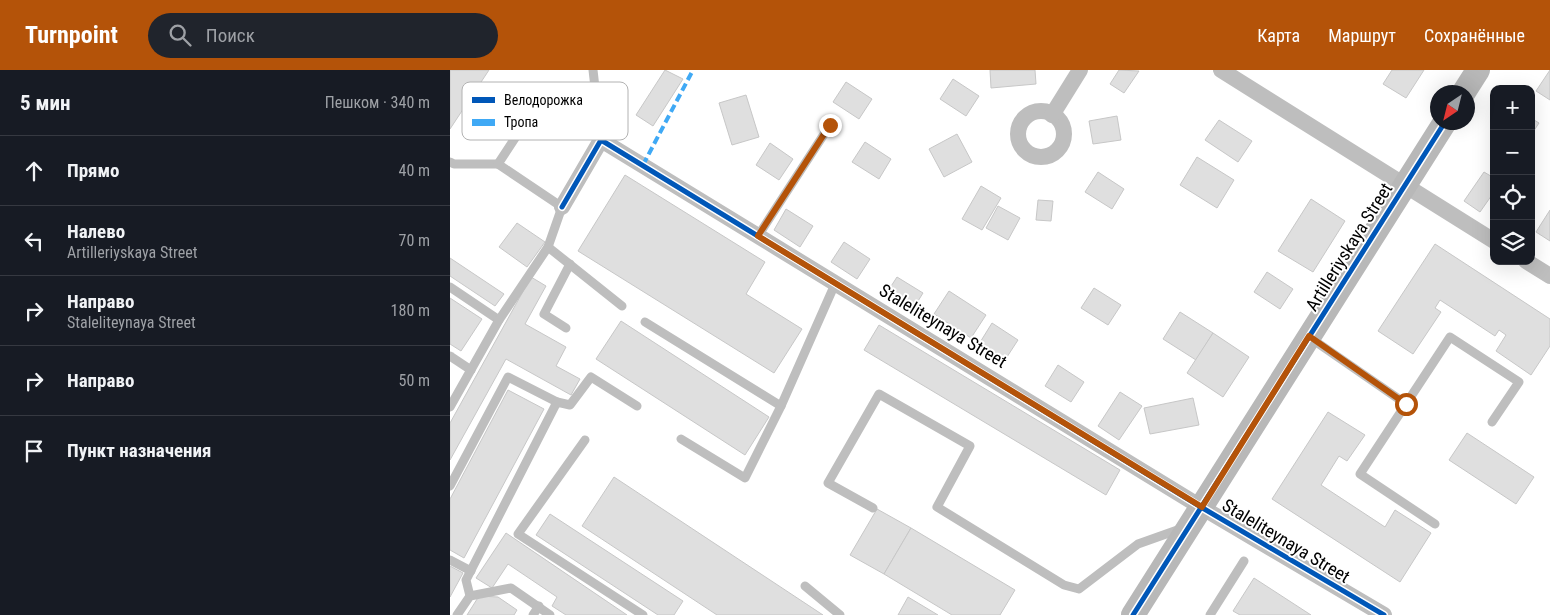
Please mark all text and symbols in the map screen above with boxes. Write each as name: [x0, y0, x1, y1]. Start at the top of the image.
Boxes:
search box: [148, 13, 498, 58]
text: Turnpoint: [25, 21, 118, 49]
icon: search: [166, 21, 194, 49]
text: Поиск: [206, 24, 255, 47]
text: Карта: [1257, 25, 1300, 46]
text: Маршрут: [1328, 25, 1396, 46]
text: Сохранённые: [1424, 25, 1525, 46]
legend: [462, 82, 628, 140]
north arrow: [1430, 85, 1475, 130]
map controls: [1490, 85, 1535, 265]
button: +: [1490, 85, 1535, 130]
text: 5 мин: [20, 91, 70, 115]
text: Велодорожка: [504, 92, 583, 108]
text: Пешком · 340 m: [325, 93, 430, 112]
text: Тропа: [504, 114, 538, 130]
route end: [819, 114, 842, 137]
button: −: [1490, 130, 1535, 175]
icon: ahead: [20, 157, 48, 185]
text: Прямо: [67, 159, 120, 182]
text: 40 m: [398, 161, 430, 180]
button: locate: [1490, 175, 1535, 220]
street label: Artilleriyskaya Street: [1301, 179, 1396, 314]
text: Налево: [67, 220, 125, 243]
button: layers: [1490, 220, 1535, 265]
icon: left: [20, 227, 48, 255]
text: 70 m: [398, 231, 430, 250]
text: Artilleriyskaya Street: [67, 243, 197, 262]
street label: Staleliteynaya Street: [876, 279, 1011, 372]
text: Направо: [67, 290, 134, 313]
icon: right: [20, 297, 48, 325]
text: 180 m: [391, 301, 430, 320]
text: Staleliteynaya Street: [67, 313, 196, 332]
icon: right: [20, 367, 48, 395]
text: Направо: [67, 369, 134, 392]
text: 50 m: [398, 371, 430, 390]
route start: [1395, 393, 1418, 416]
icon: arrive: [20, 437, 48, 465]
text: Пункт назначения: [67, 439, 211, 462]
street label: Staleliteynaya Street: [1219, 494, 1354, 587]

